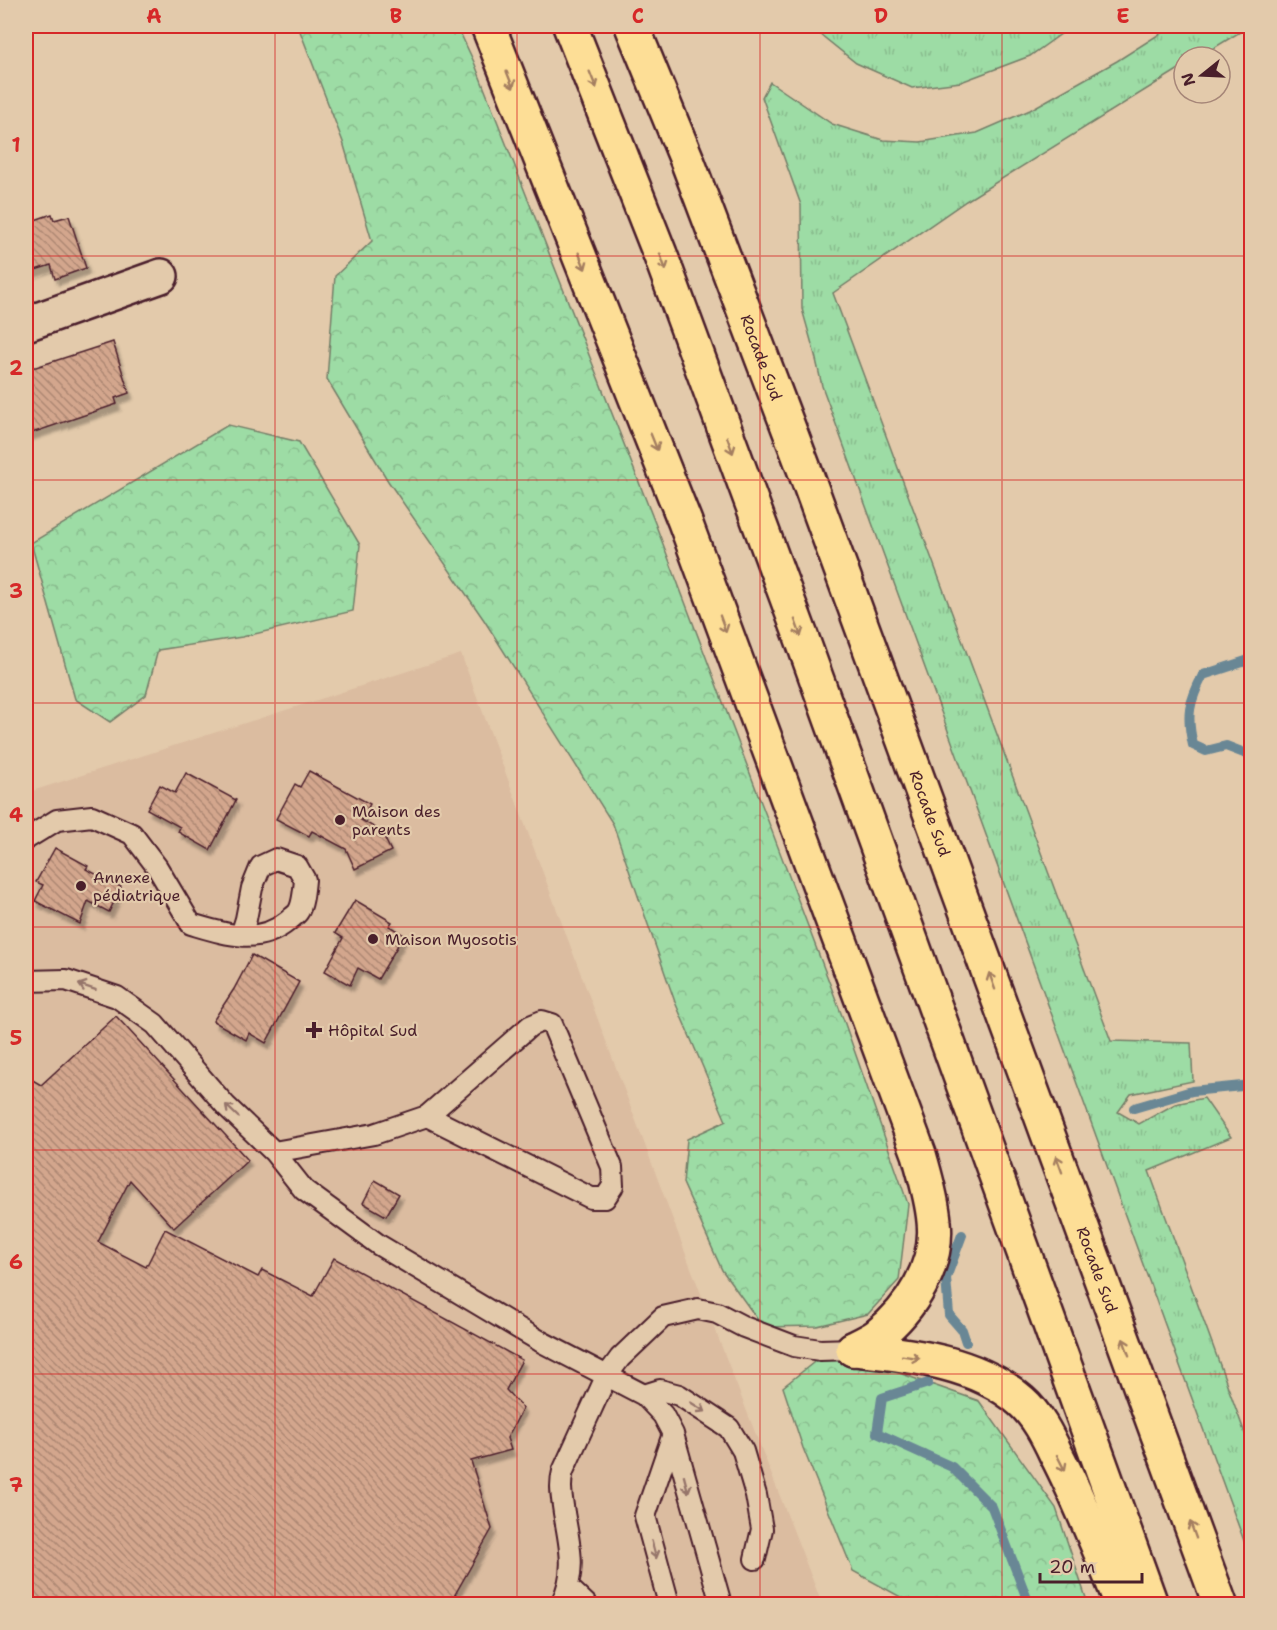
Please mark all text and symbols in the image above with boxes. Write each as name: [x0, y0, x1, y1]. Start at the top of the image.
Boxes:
text: A: [146, 3, 162, 29]
text: B: [390, 3, 402, 29]
text: C: [632, 3, 644, 29]
text: D: [874, 3, 888, 29]
text: E: [1116, 3, 1130, 29]
north arrow: [1172, 45, 1232, 105]
one-way arrow: [505, 70, 516, 89]
one-way arrow: [588, 70, 599, 88]
text: N: [1176, 70, 1200, 89]
text: 1: [11, 132, 21, 158]
one-way arrow: [577, 251, 588, 270]
one-way arrow: [658, 252, 669, 270]
street label: Rocade Sud: [736, 312, 788, 403]
text: 2: [9, 355, 23, 381]
one-way arrow: [649, 432, 660, 451]
one-way arrow: [725, 435, 736, 453]
text: 3: [9, 578, 23, 604]
one-way arrow: [719, 615, 730, 633]
one-way arrow: [793, 618, 804, 636]
street label: Rocade Sud: [905, 767, 956, 859]
place label: Maison des parents: [352, 801, 441, 840]
text: 4: [9, 802, 23, 828]
marker: Maison des parents: [333, 813, 347, 827]
place label: Annexe pédiatrique: [93, 867, 181, 906]
marker: Annexe pédiatrique: [74, 879, 88, 893]
place label: Maison Myosotis: [385, 929, 517, 950]
marker: Maison Myosotis: [366, 932, 380, 946]
one-way arrow: [985, 972, 996, 990]
one-way arrow: [78, 980, 97, 991]
place label: Hôpital Sud: [328, 1020, 417, 1041]
marker: Hôpital Sud: [305, 1021, 323, 1039]
text: 5: [10, 1025, 22, 1051]
one-way arrow: [224, 1104, 239, 1119]
one-way arrow: [1052, 1155, 1063, 1173]
street label: Rocade Sud: [1072, 1224, 1123, 1316]
text: 6: [9, 1249, 23, 1275]
one-way arrow: [1119, 1338, 1130, 1357]
one-way arrow: [900, 1352, 920, 1363]
one-way arrow: [689, 1401, 706, 1413]
one-way arrow: [1056, 1454, 1067, 1472]
text: 7: [9, 1472, 23, 1498]
one-way arrow: [681, 1474, 692, 1493]
one-way arrow: [1186, 1521, 1197, 1540]
one-way arrow: [648, 1540, 660, 1559]
scale bar: [1040, 1546, 1142, 1584]
text: 20 m: [1049, 1555, 1095, 1579]

